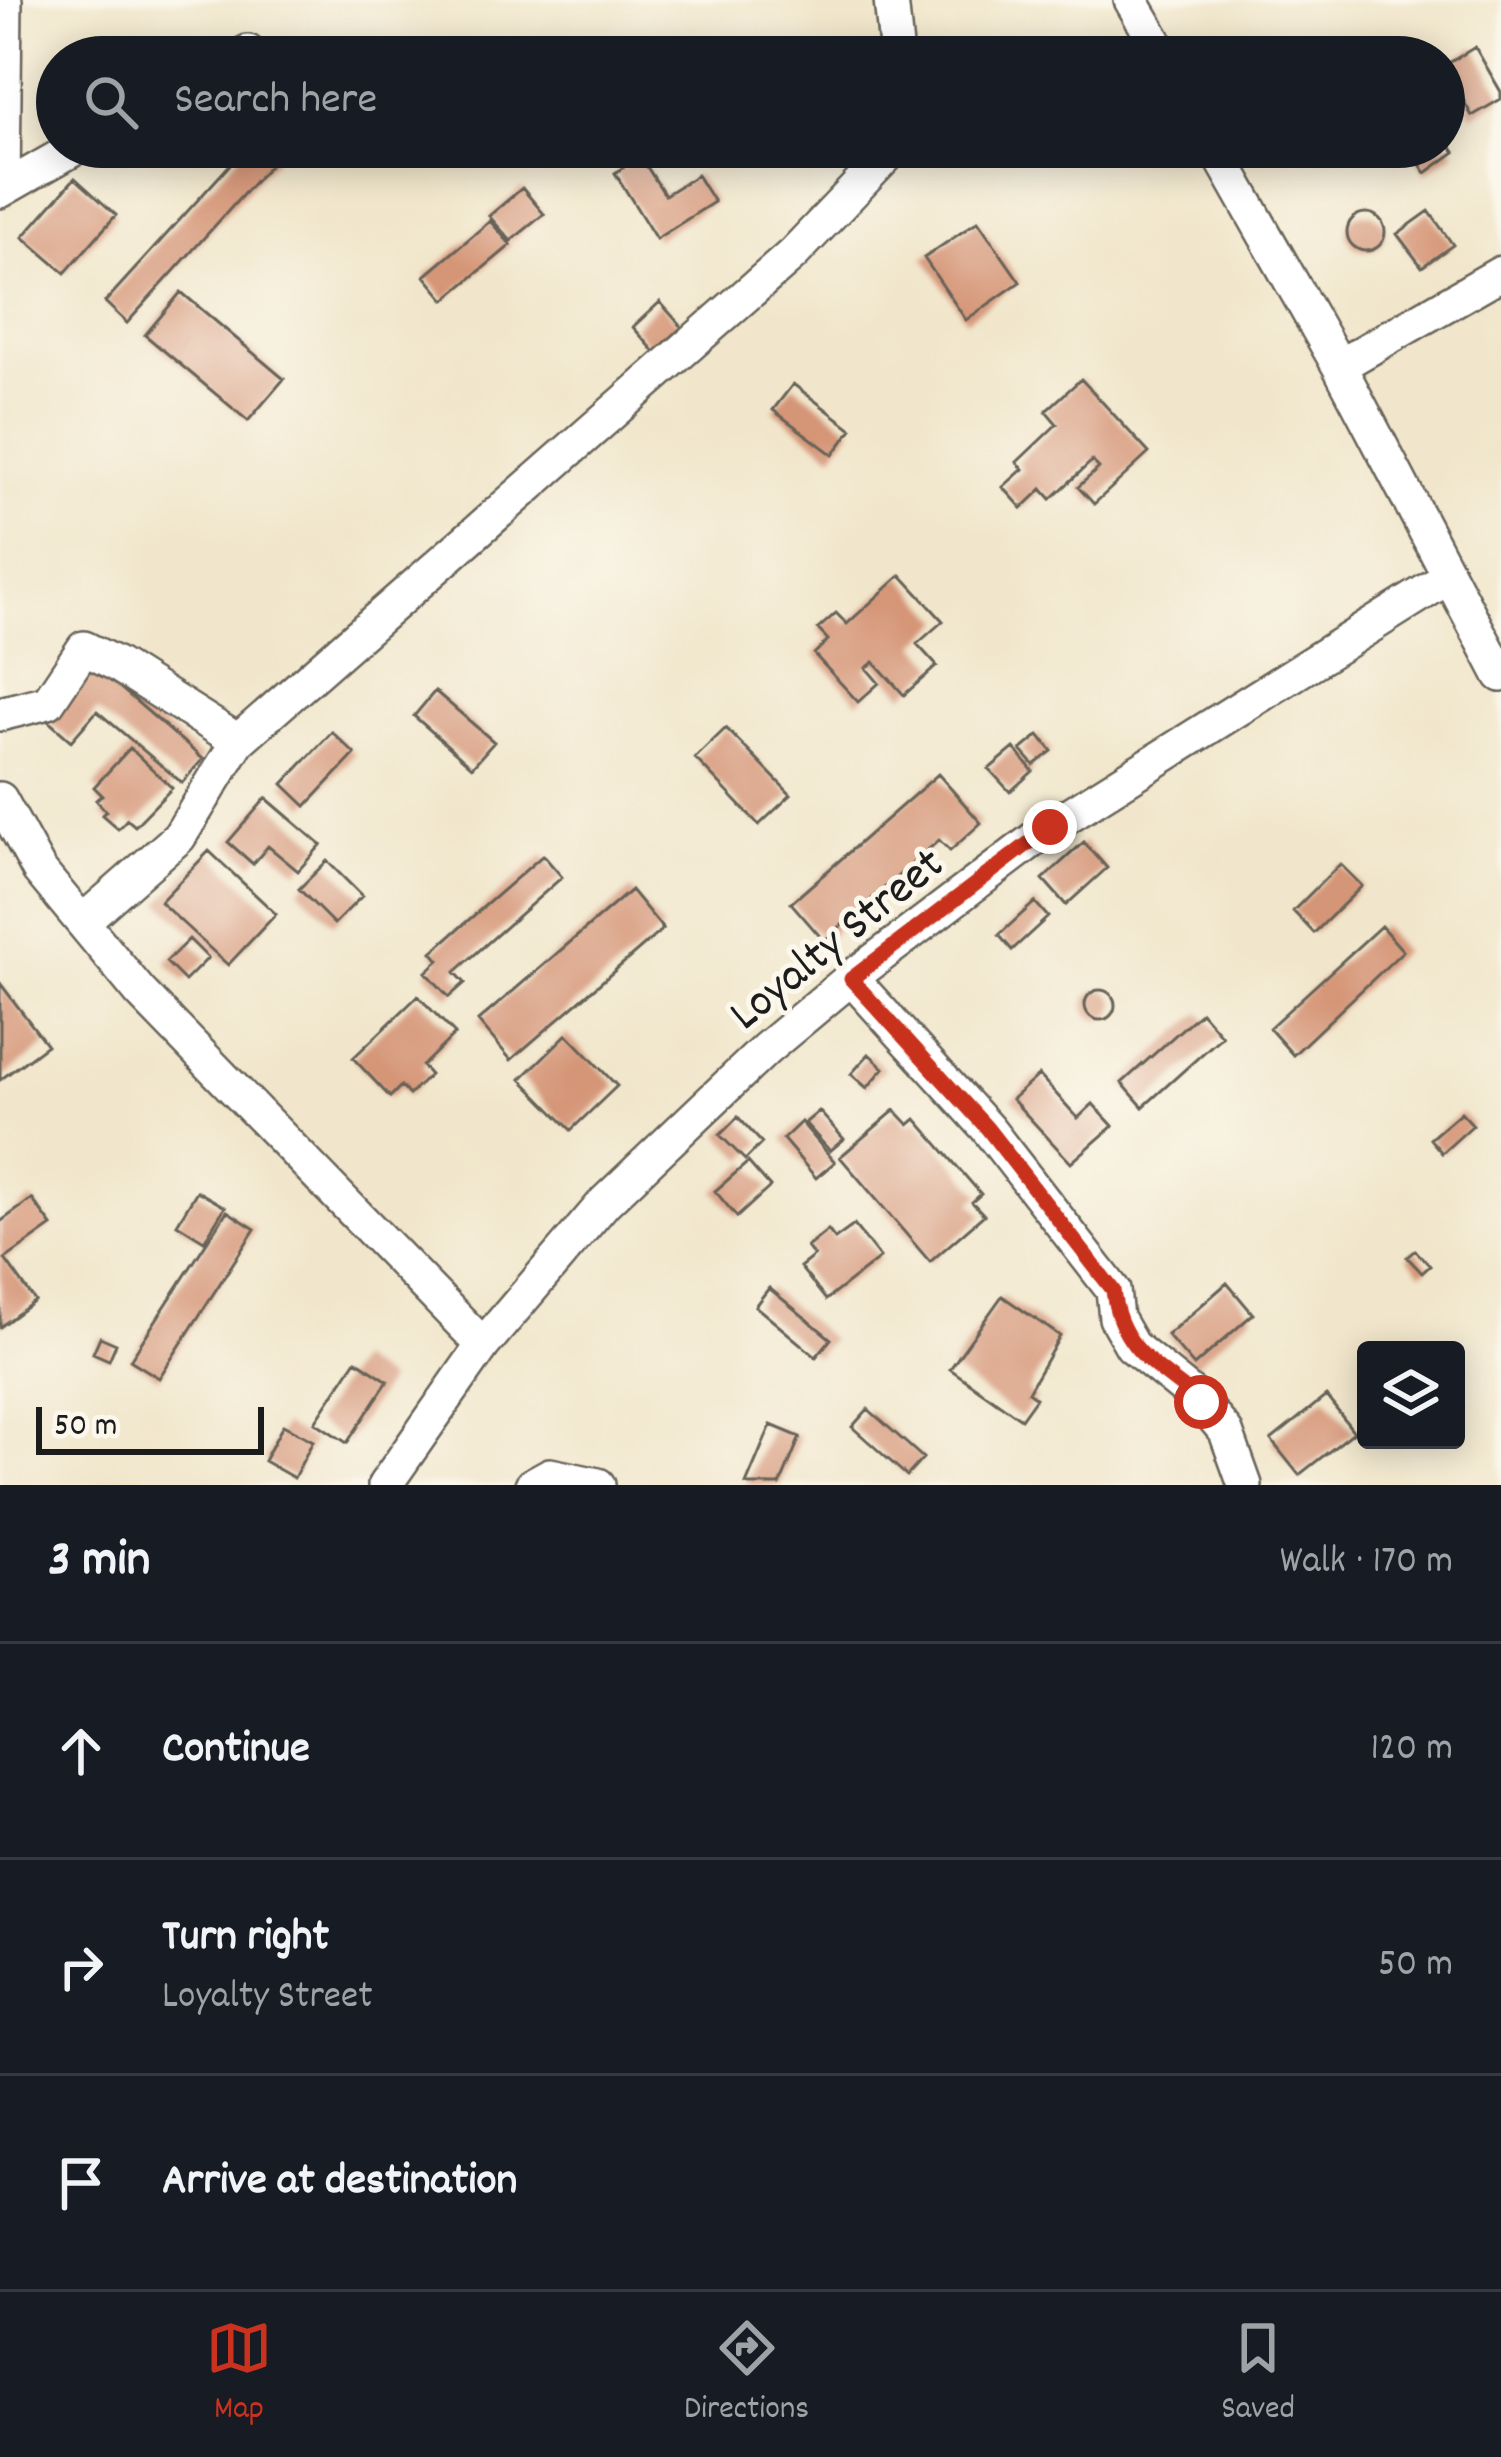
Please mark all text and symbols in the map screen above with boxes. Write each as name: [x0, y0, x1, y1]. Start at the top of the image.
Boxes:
search box: [36, 36, 1465, 168]
icon: search: [78, 69, 144, 135]
text: Search here: [174, 70, 377, 134]
route end: [1023, 800, 1077, 854]
street label: Loyalty Street: [716, 833, 961, 1050]
map controls: [1357, 1341, 1465, 1449]
button: layers: [1357, 1341, 1465, 1449]
route start: [1174, 1375, 1228, 1429]
scale bar: [36, 1401, 264, 1454]
text: 50 m: [54, 1404, 118, 1451]
text: 3 min: [48, 1527, 150, 1599]
text: Walk · 170 m: [1280, 1536, 1453, 1591]
icon: ahead: [48, 1718, 114, 1784]
text: Continue: [162, 1719, 310, 1783]
text: 120 m: [1370, 1723, 1453, 1778]
text: Turn right: [162, 1907, 329, 1971]
icon: right: [48, 1934, 114, 2000]
text: 50 m: [1378, 1939, 1453, 1994]
text: Loyalty Street: [162, 1971, 373, 2026]
icon: arrive: [48, 2150, 114, 2216]
text: Arrive at destination: [162, 2151, 517, 2215]
tab: Map: [206, 2315, 272, 2434]
tab: Directions: [684, 2315, 809, 2434]
tab: Saved: [1221, 2315, 1295, 2434]

